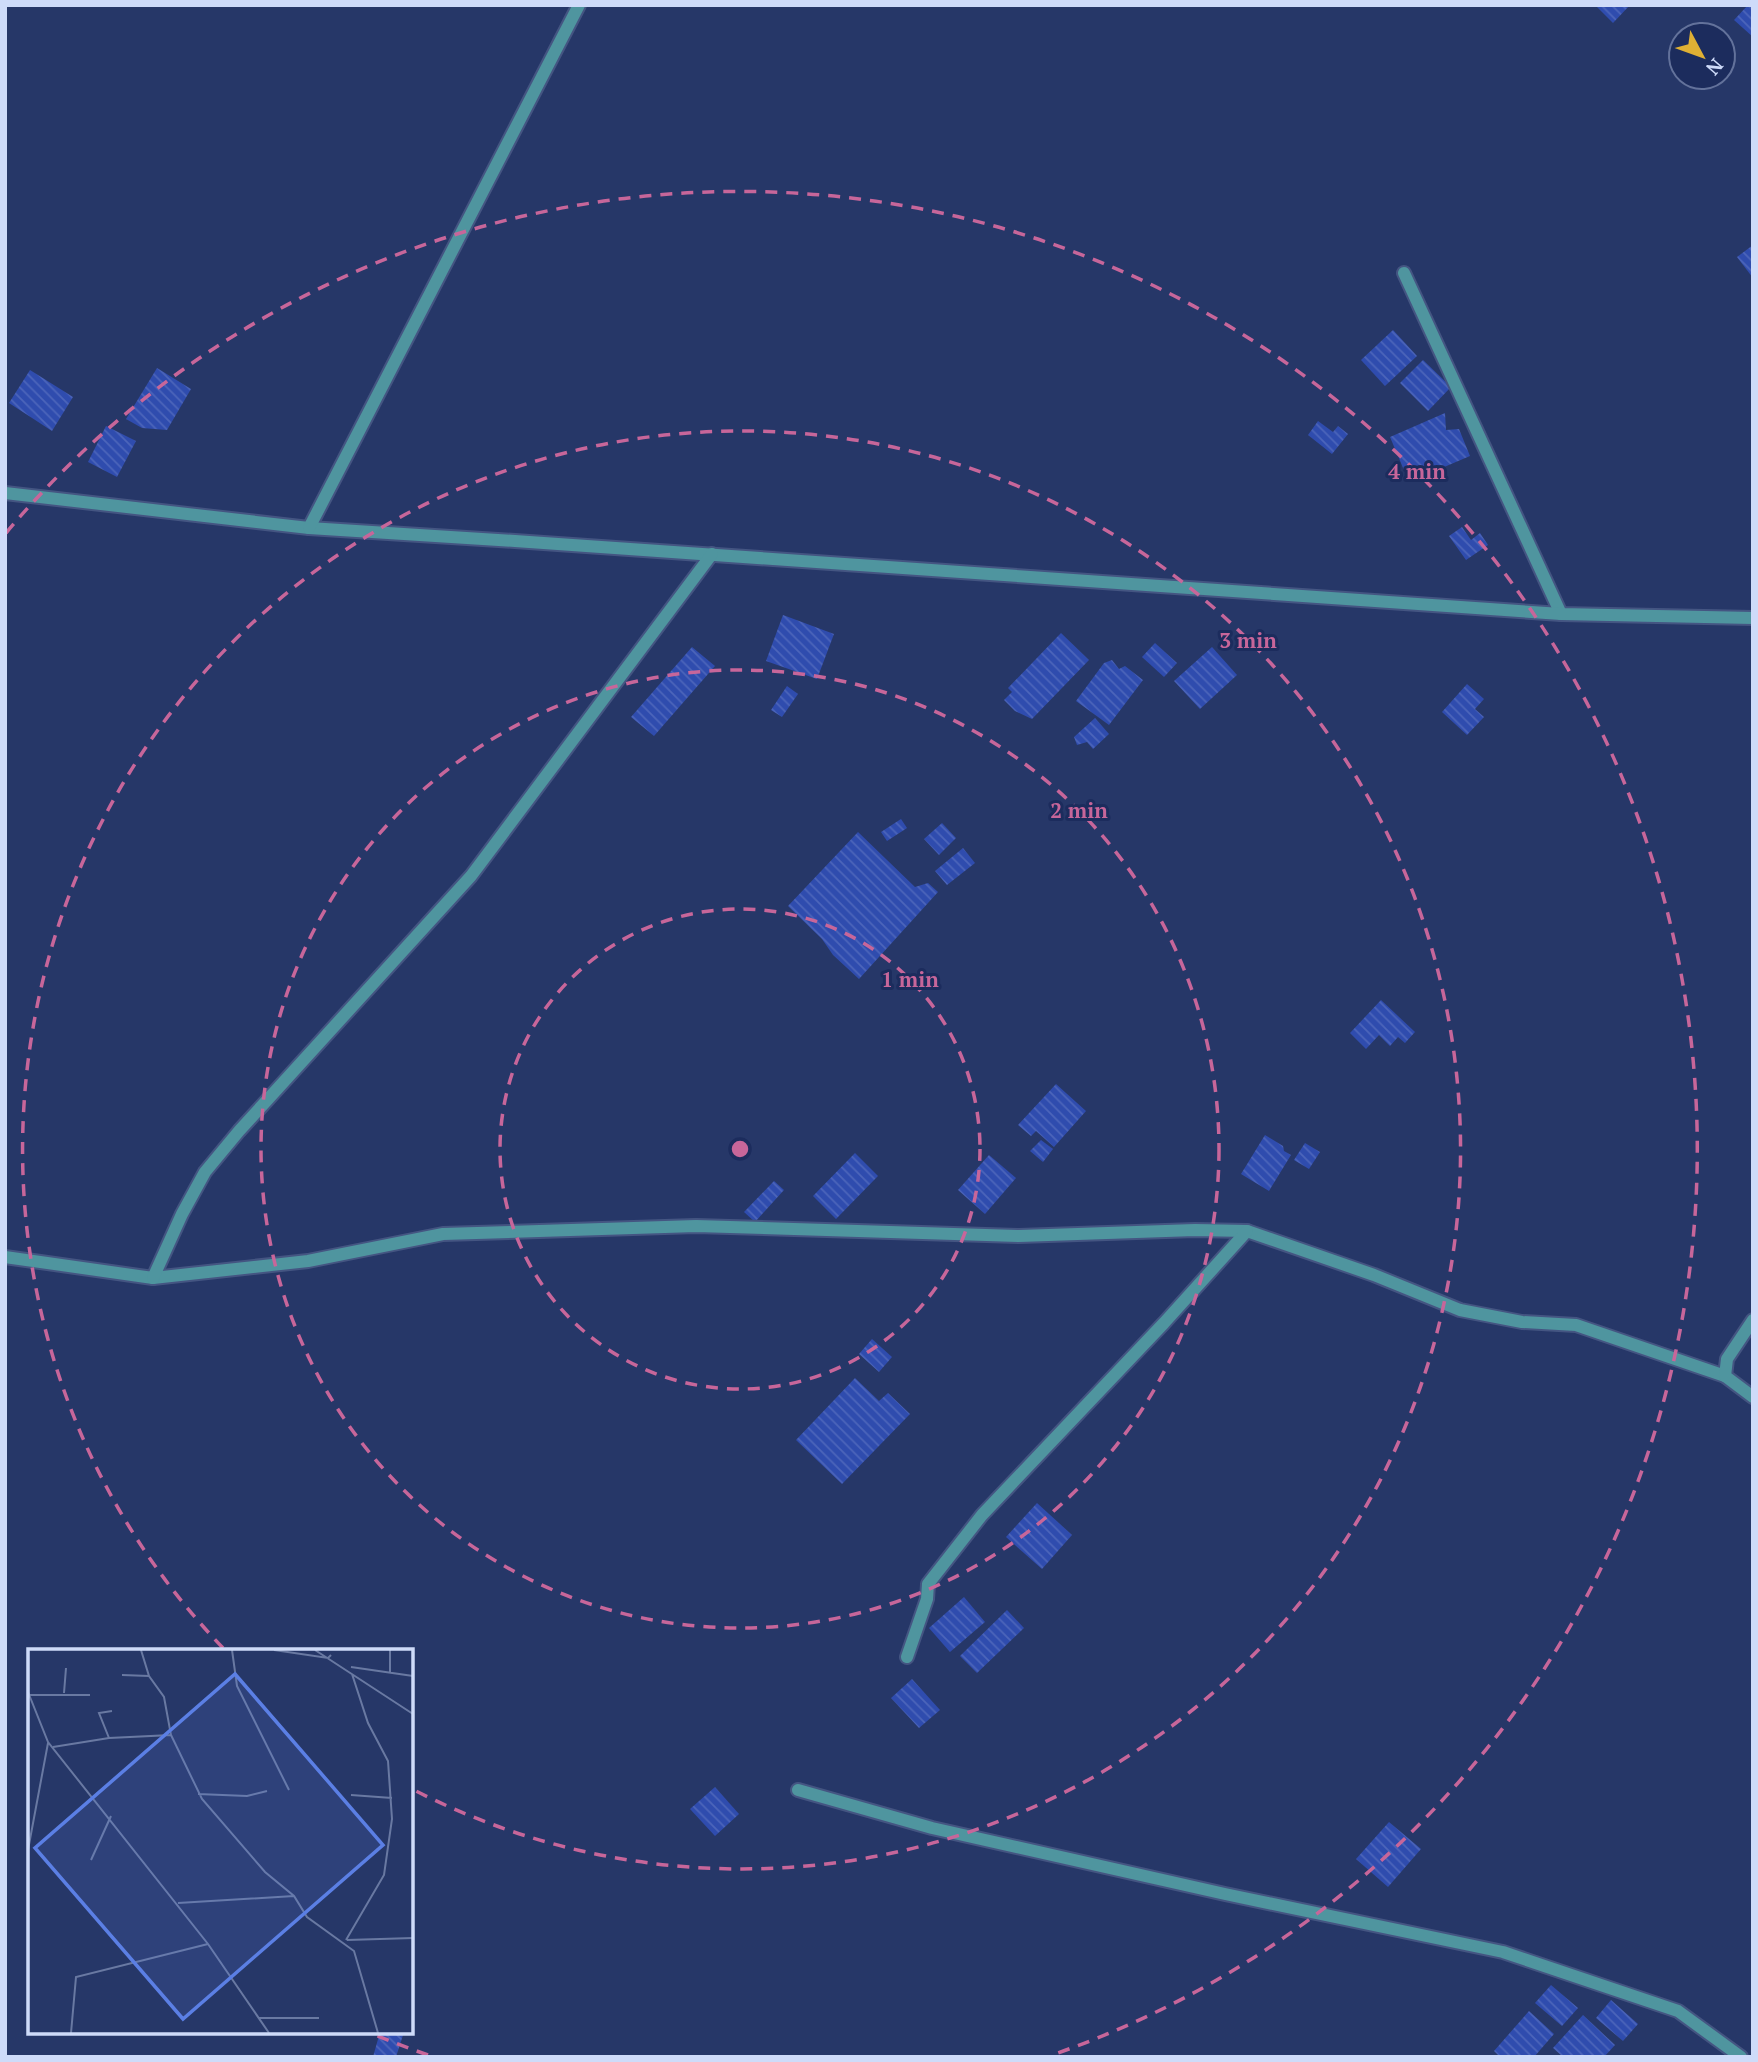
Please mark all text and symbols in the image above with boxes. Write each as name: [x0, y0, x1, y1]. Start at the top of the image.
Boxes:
north arrow: [1667, 21, 1737, 91]
text: N: [1701, 54, 1729, 82]
text: 4 min: [1388, 457, 1446, 485]
text: 3 min: [1219, 626, 1277, 654]
text: 2 min: [1050, 796, 1108, 824]
text: 1 min: [881, 965, 939, 993]
centre of rings: [728, 1137, 752, 1161]
inset map: [28, 1649, 413, 2034]

